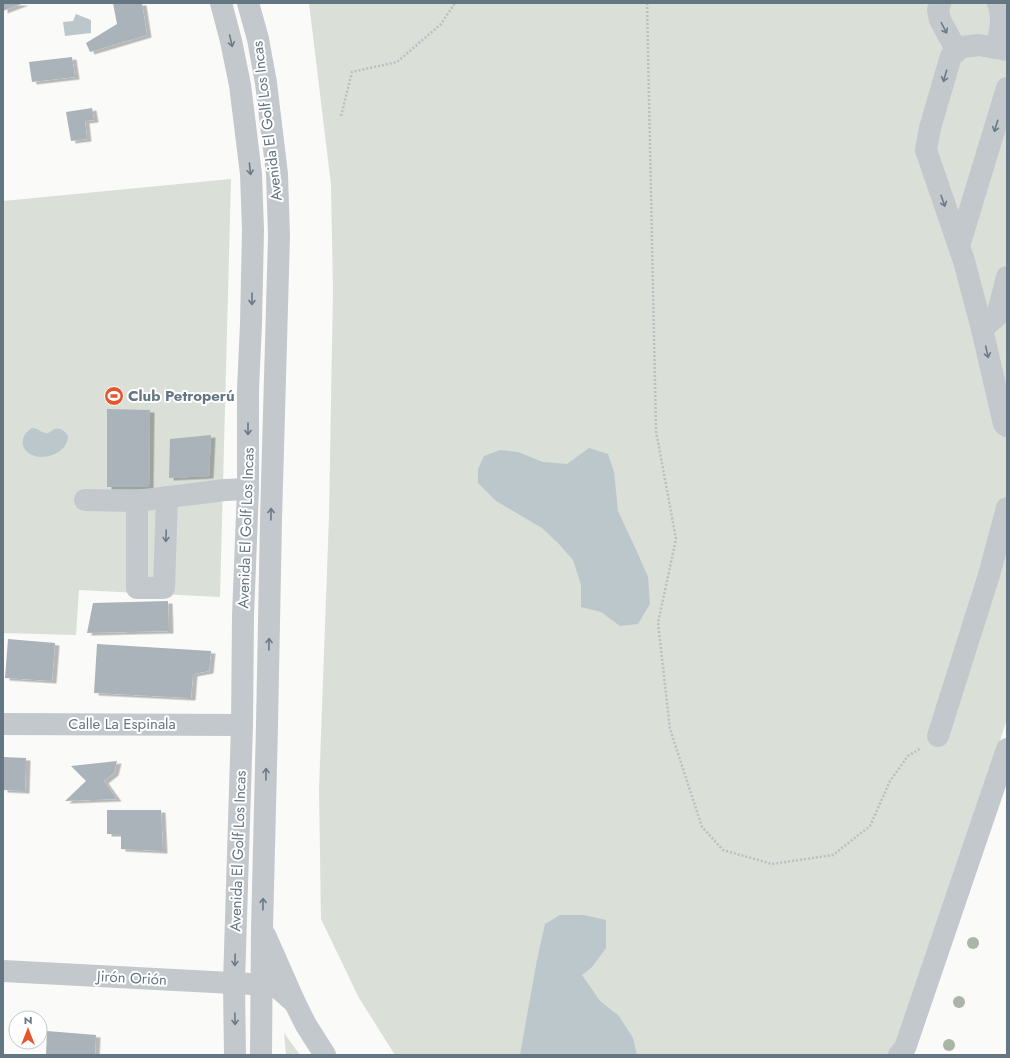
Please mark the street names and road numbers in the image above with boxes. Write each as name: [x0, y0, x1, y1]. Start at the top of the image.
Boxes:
street label: Avenida El Golf Los Incas: [246, 40, 288, 202]
street label: Avenida El Golf Los Incas: [232, 447, 260, 609]
street label: Calle La Espinala: [68, 713, 176, 735]
street label: Avenida El Golf Los Incas: [224, 770, 252, 932]
street label: Jirón Orión: [94, 965, 168, 991]

